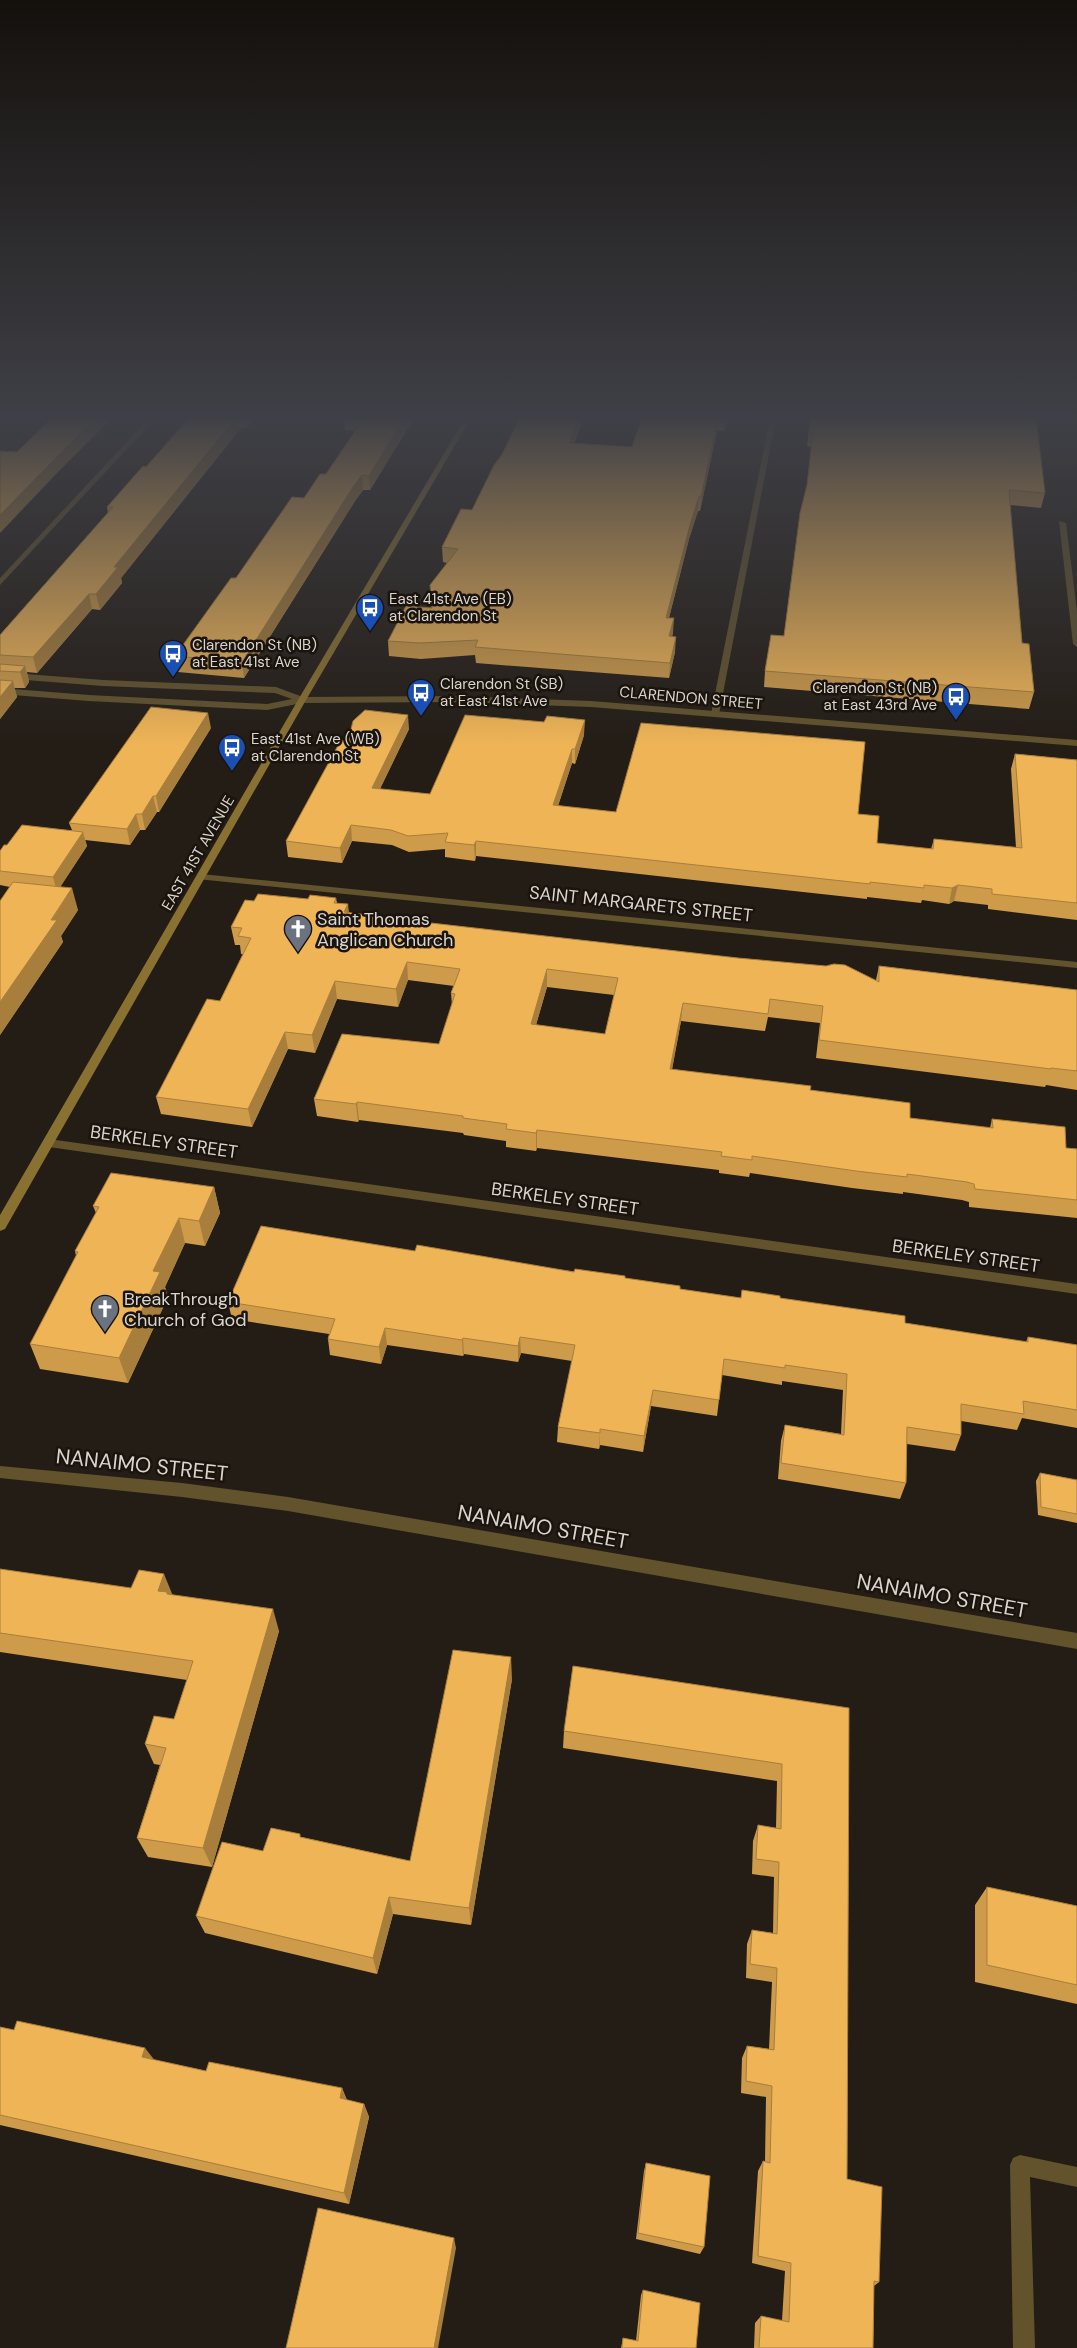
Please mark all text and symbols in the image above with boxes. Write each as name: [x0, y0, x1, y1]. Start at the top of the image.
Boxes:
place label: East 41st Ave (EB) at Clarendon St: [389, 589, 512, 626]
bus stop icon: East 41st Ave (EB) at Clarendon St: [355, 593, 385, 632]
place label: Clarendon St (NB) at East 41st Ave: [192, 635, 317, 672]
bus stop icon: Clarendon St (NB) at East 41st Ave: [158, 639, 188, 678]
place label: Clarendon St (SB) at East 41st Ave: [440, 674, 563, 711]
bus stop icon: Clarendon St (SB) at East 41st Ave: [406, 678, 436, 717]
place label: Clarendon St (NB) at East 43rd Ave: [812, 678, 937, 715]
street label: CLARENDON STREET: [619, 682, 763, 714]
bus stop icon: Clarendon St (NB) at East 43rd Ave: [941, 682, 971, 721]
place label: East 41st Ave (WB) at Clarendon St: [251, 729, 380, 766]
bus stop icon: East 41st Ave (WB) at Clarendon St: [217, 733, 247, 772]
street label: EAST 41ST AVENUE: [157, 792, 239, 914]
street label: SAINT MARGARETS STREET: [528, 880, 754, 928]
place label: Saint Thomas Anglican Church: [317, 907, 453, 952]
church icon: Saint Thomas Anglican Church: [283, 914, 313, 953]
street label: BERKELEY STREET: [89, 1120, 239, 1164]
street label: BERKELEY STREET: [490, 1177, 640, 1221]
street label: BERKELEY STREET: [891, 1234, 1041, 1278]
place label: BreakThrough Church of God: [124, 1287, 247, 1332]
church icon: BreakThrough Church of God: [90, 1294, 120, 1333]
street label: NANAIMO STREET: [55, 1442, 230, 1488]
street label: NANAIMO STREET: [455, 1498, 631, 1556]
street label: NANAIMO STREET: [854, 1567, 1030, 1625]

